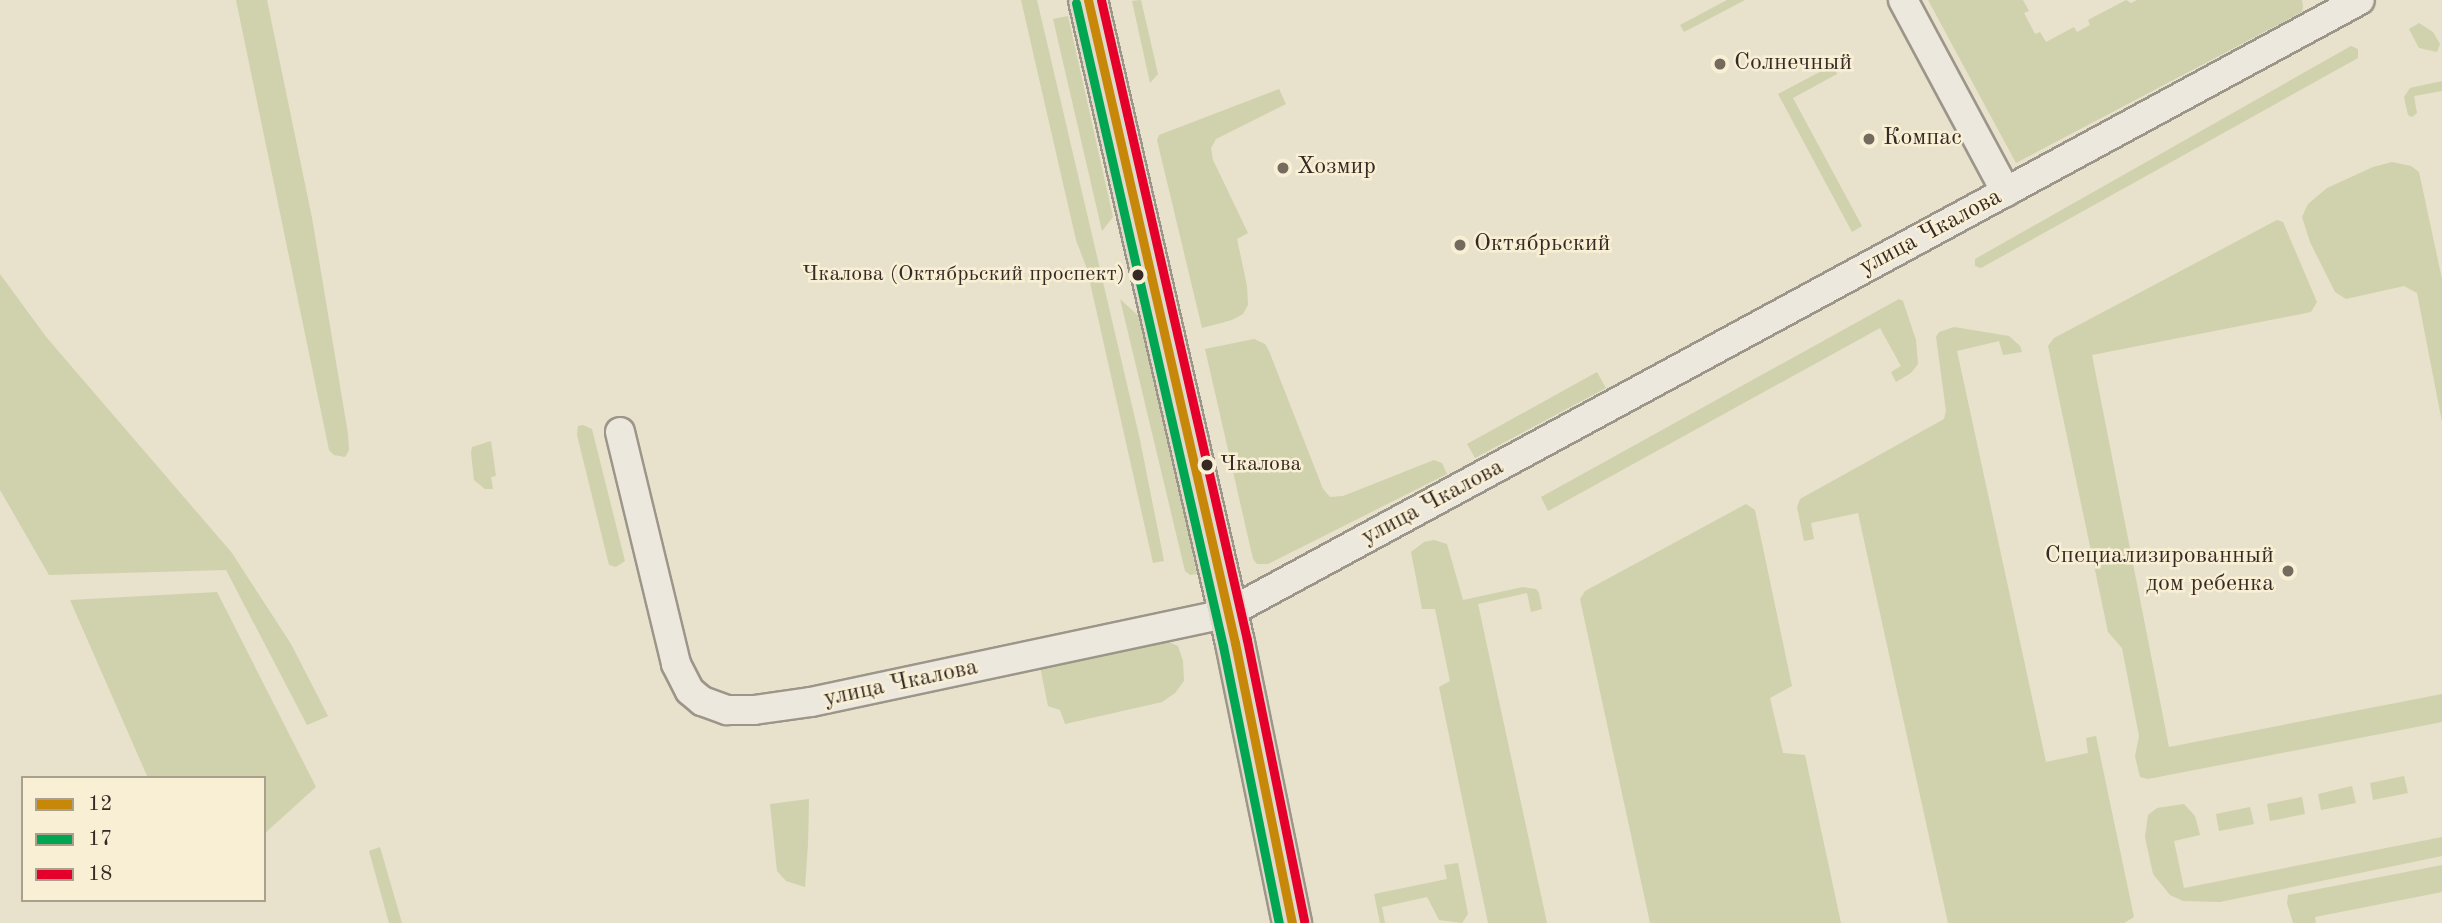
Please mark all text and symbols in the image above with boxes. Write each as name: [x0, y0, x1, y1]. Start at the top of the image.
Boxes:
place label: Солнечный: [1734, 50, 1852, 78]
marker: Солнечный: [1712, 56, 1728, 72]
place label: Компас: [1883, 125, 1962, 153]
marker: Компас: [1861, 131, 1877, 147]
place label: Хозмир: [1297, 154, 1376, 182]
marker: Хозмир: [1275, 160, 1291, 176]
street label: улица Чкалова: [1855, 183, 2007, 283]
place label: Октябрьский: [1474, 231, 1611, 259]
marker: Октябрьский: [1452, 237, 1468, 253]
place label: Чкалова (Октябрьский проспект): [802, 262, 1125, 288]
marker: Чкалова (Октябрьский проспект): [1131, 268, 1145, 282]
place label: Чкалова: [1220, 452, 1301, 478]
street label: улица Чкалова: [1357, 453, 1509, 553]
marker: Чкалова: [1200, 458, 1214, 472]
place label: Специализированный дом ребенка: [2045, 543, 2274, 599]
marker: Специализированный дом ребенка: [2280, 563, 2296, 579]
street label: улица Чкалова: [821, 654, 981, 714]
legend: [21, 776, 266, 902]
text: 12: [88, 794, 112, 815]
text: 17: [88, 829, 112, 850]
text: 18: [88, 864, 112, 885]

